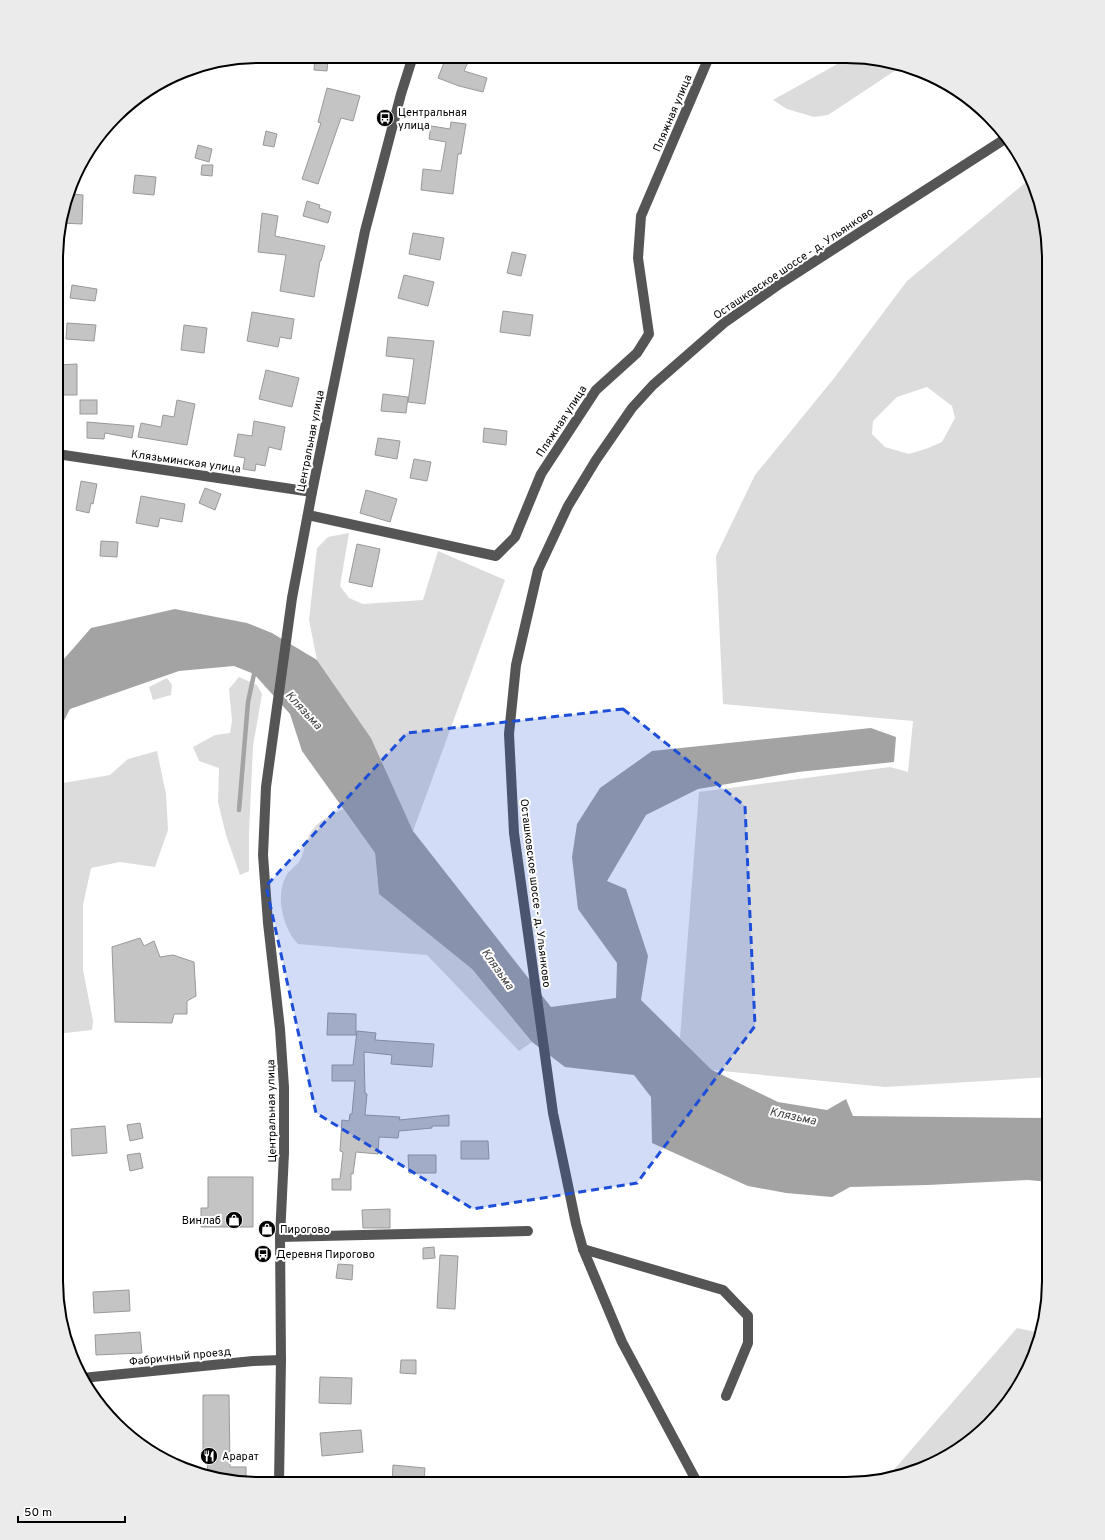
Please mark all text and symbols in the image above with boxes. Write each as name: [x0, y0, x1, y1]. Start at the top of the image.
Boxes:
street label: Пляжная улица: [650, 72, 696, 154]
place label: Центральная улица: [398, 106, 467, 133]
bus stop icon: Центральная улица: [375, 108, 395, 128]
street label: Осташковское шоссе - д. Ульянково: [711, 205, 876, 323]
street label: Пляжная улица: [533, 383, 590, 460]
street label: Центральная улица: [294, 389, 328, 493]
street label: Клязьминская улица: [130, 447, 242, 477]
water label: Клязьма: [281, 688, 326, 734]
street label: Осташковское шоссе - д. Ульянково: [516, 798, 554, 988]
water label: Клязьма: [477, 946, 518, 994]
street label: Центральная улица: [264, 1059, 280, 1163]
water label: Клязьма: [768, 1104, 818, 1130]
shop icon: Винлаб: [224, 1210, 244, 1230]
place label: Винлаб: [182, 1214, 221, 1228]
shop icon: Пирогово: [257, 1219, 277, 1239]
place label: Пирогово: [280, 1223, 330, 1237]
bus stop icon: Деревня Пирогово: [253, 1244, 273, 1264]
place label: Деревня Пирогово: [276, 1248, 375, 1262]
street label: Фабричный проезд: [129, 1345, 232, 1369]
restaurant icon: Арарат: [199, 1446, 219, 1466]
place label: Арарат: [222, 1450, 259, 1464]
scale bar: [18, 1498, 125, 1524]
text: 50 m: [24, 1505, 52, 1521]

